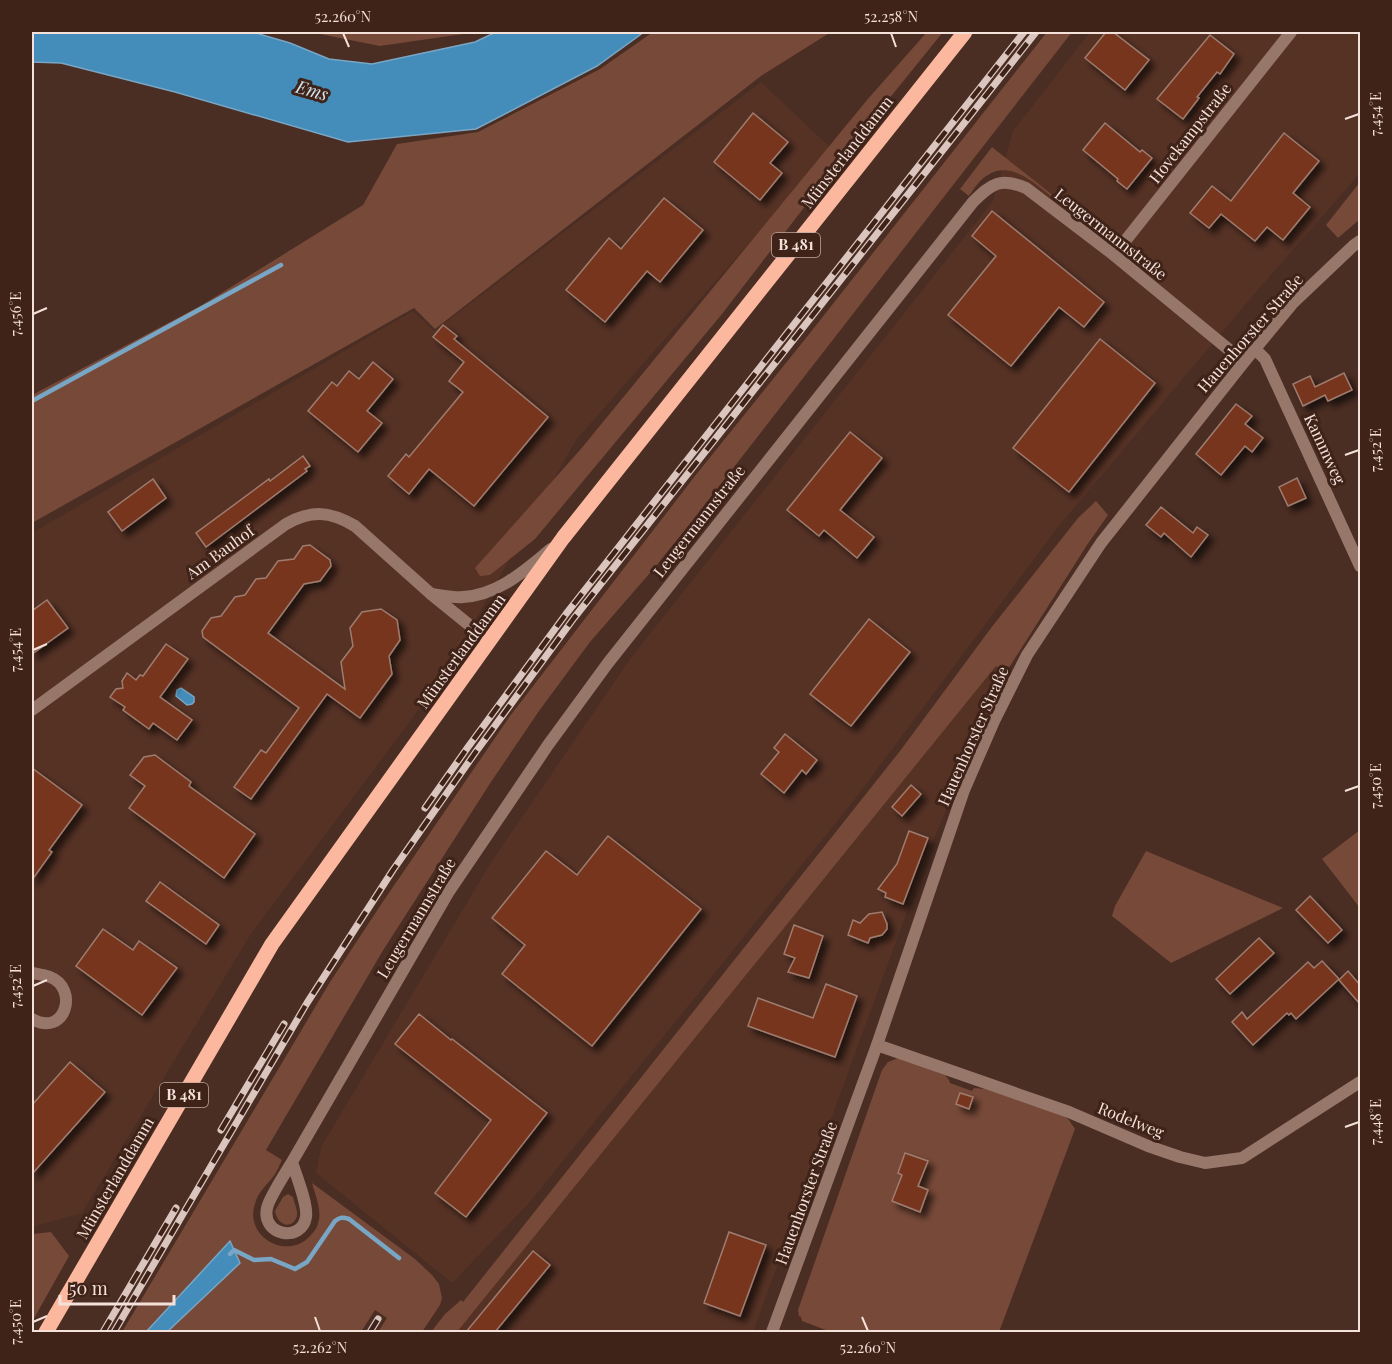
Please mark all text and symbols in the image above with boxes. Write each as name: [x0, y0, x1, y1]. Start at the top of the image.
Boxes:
text: 52.260°N: [315, 6, 372, 26]
text: 52.258°N: [864, 6, 918, 26]
water label: Ems: [292, 74, 331, 106]
street label: Hovekampstraße: [1144, 78, 1235, 187]
street label: Münsterlanddamm: [796, 91, 897, 212]
text: 7.454°E: [1365, 92, 1385, 136]
street label: Leugermannstraße: [1051, 183, 1172, 284]
road number: B 481: [772, 233, 820, 257]
street label: Hauenhorster Straße: [1192, 269, 1307, 396]
text: 7.456°E: [5, 292, 25, 336]
street label: Kammweg: [1300, 410, 1351, 488]
text: 7.452°E: [1365, 428, 1385, 472]
street label: Leugermannstraße: [648, 460, 749, 581]
street label: Am Bauhof: [181, 519, 259, 584]
street label: Münsterlanddamm: [412, 589, 509, 712]
text: 7.454°E: [5, 628, 25, 672]
street label: Hauenhorster Straße: [932, 663, 1013, 809]
text: 7.450°E: [1365, 763, 1385, 809]
street label: Leugermannstraße: [371, 854, 460, 982]
text: 7.452°E: [5, 964, 25, 1008]
road number: B 481: [160, 1083, 208, 1107]
street label: Rodelweg: [1095, 1097, 1168, 1143]
text: 7.448°E: [1365, 1099, 1385, 1145]
street label: Münsterlanddamm: [71, 1113, 158, 1242]
street label: Hauenhorster Straße: [770, 1118, 841, 1267]
scale bar: [60, 1268, 174, 1306]
text: 50 m: [69, 1276, 108, 1300]
text: 7.450°E: [5, 1299, 25, 1345]
text: 52.262°N: [293, 1337, 348, 1357]
text: 52.260°N: [840, 1337, 897, 1357]

